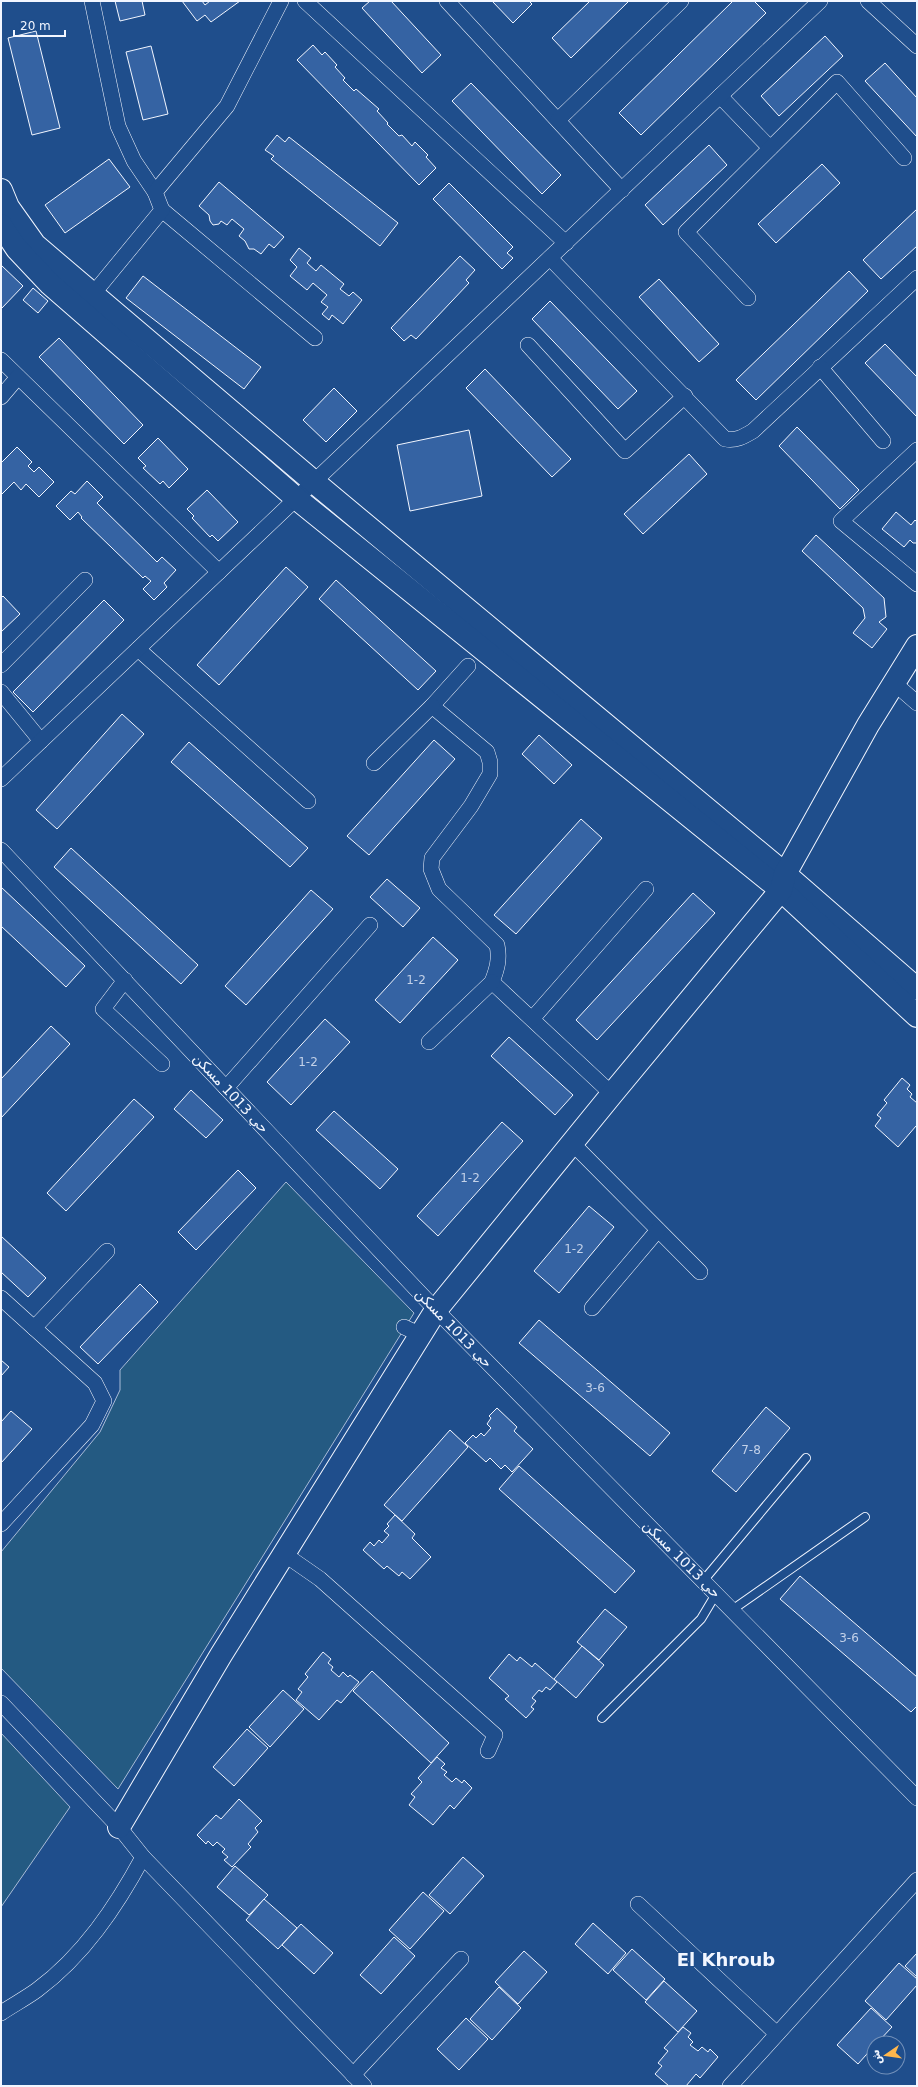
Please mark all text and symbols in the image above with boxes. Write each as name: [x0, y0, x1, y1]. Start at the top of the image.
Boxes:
scale bar: [14, 12, 65, 38]
text: 20 m: [20, 19, 51, 33]
house number: 1-2: [406, 973, 426, 987]
street label: حي 1013 مسكن: [189, 1050, 272, 1137]
house number: 1-2: [298, 1055, 318, 1069]
house number: 1-2: [460, 1171, 480, 1185]
house number: 1-2: [564, 1242, 584, 1256]
street label: حي 1013 مسكن: [412, 1285, 496, 1371]
house number: 3-6: [585, 1381, 605, 1395]
house number: 7-8: [741, 1443, 761, 1457]
street label: حي 1013 مسكن: [639, 1517, 724, 1602]
house number: 3-6: [839, 1631, 859, 1645]
district label: El Khroub: [677, 1949, 775, 1970]
north arrow: [866, 2035, 906, 2075]
text: ش: [869, 2048, 885, 2066]

